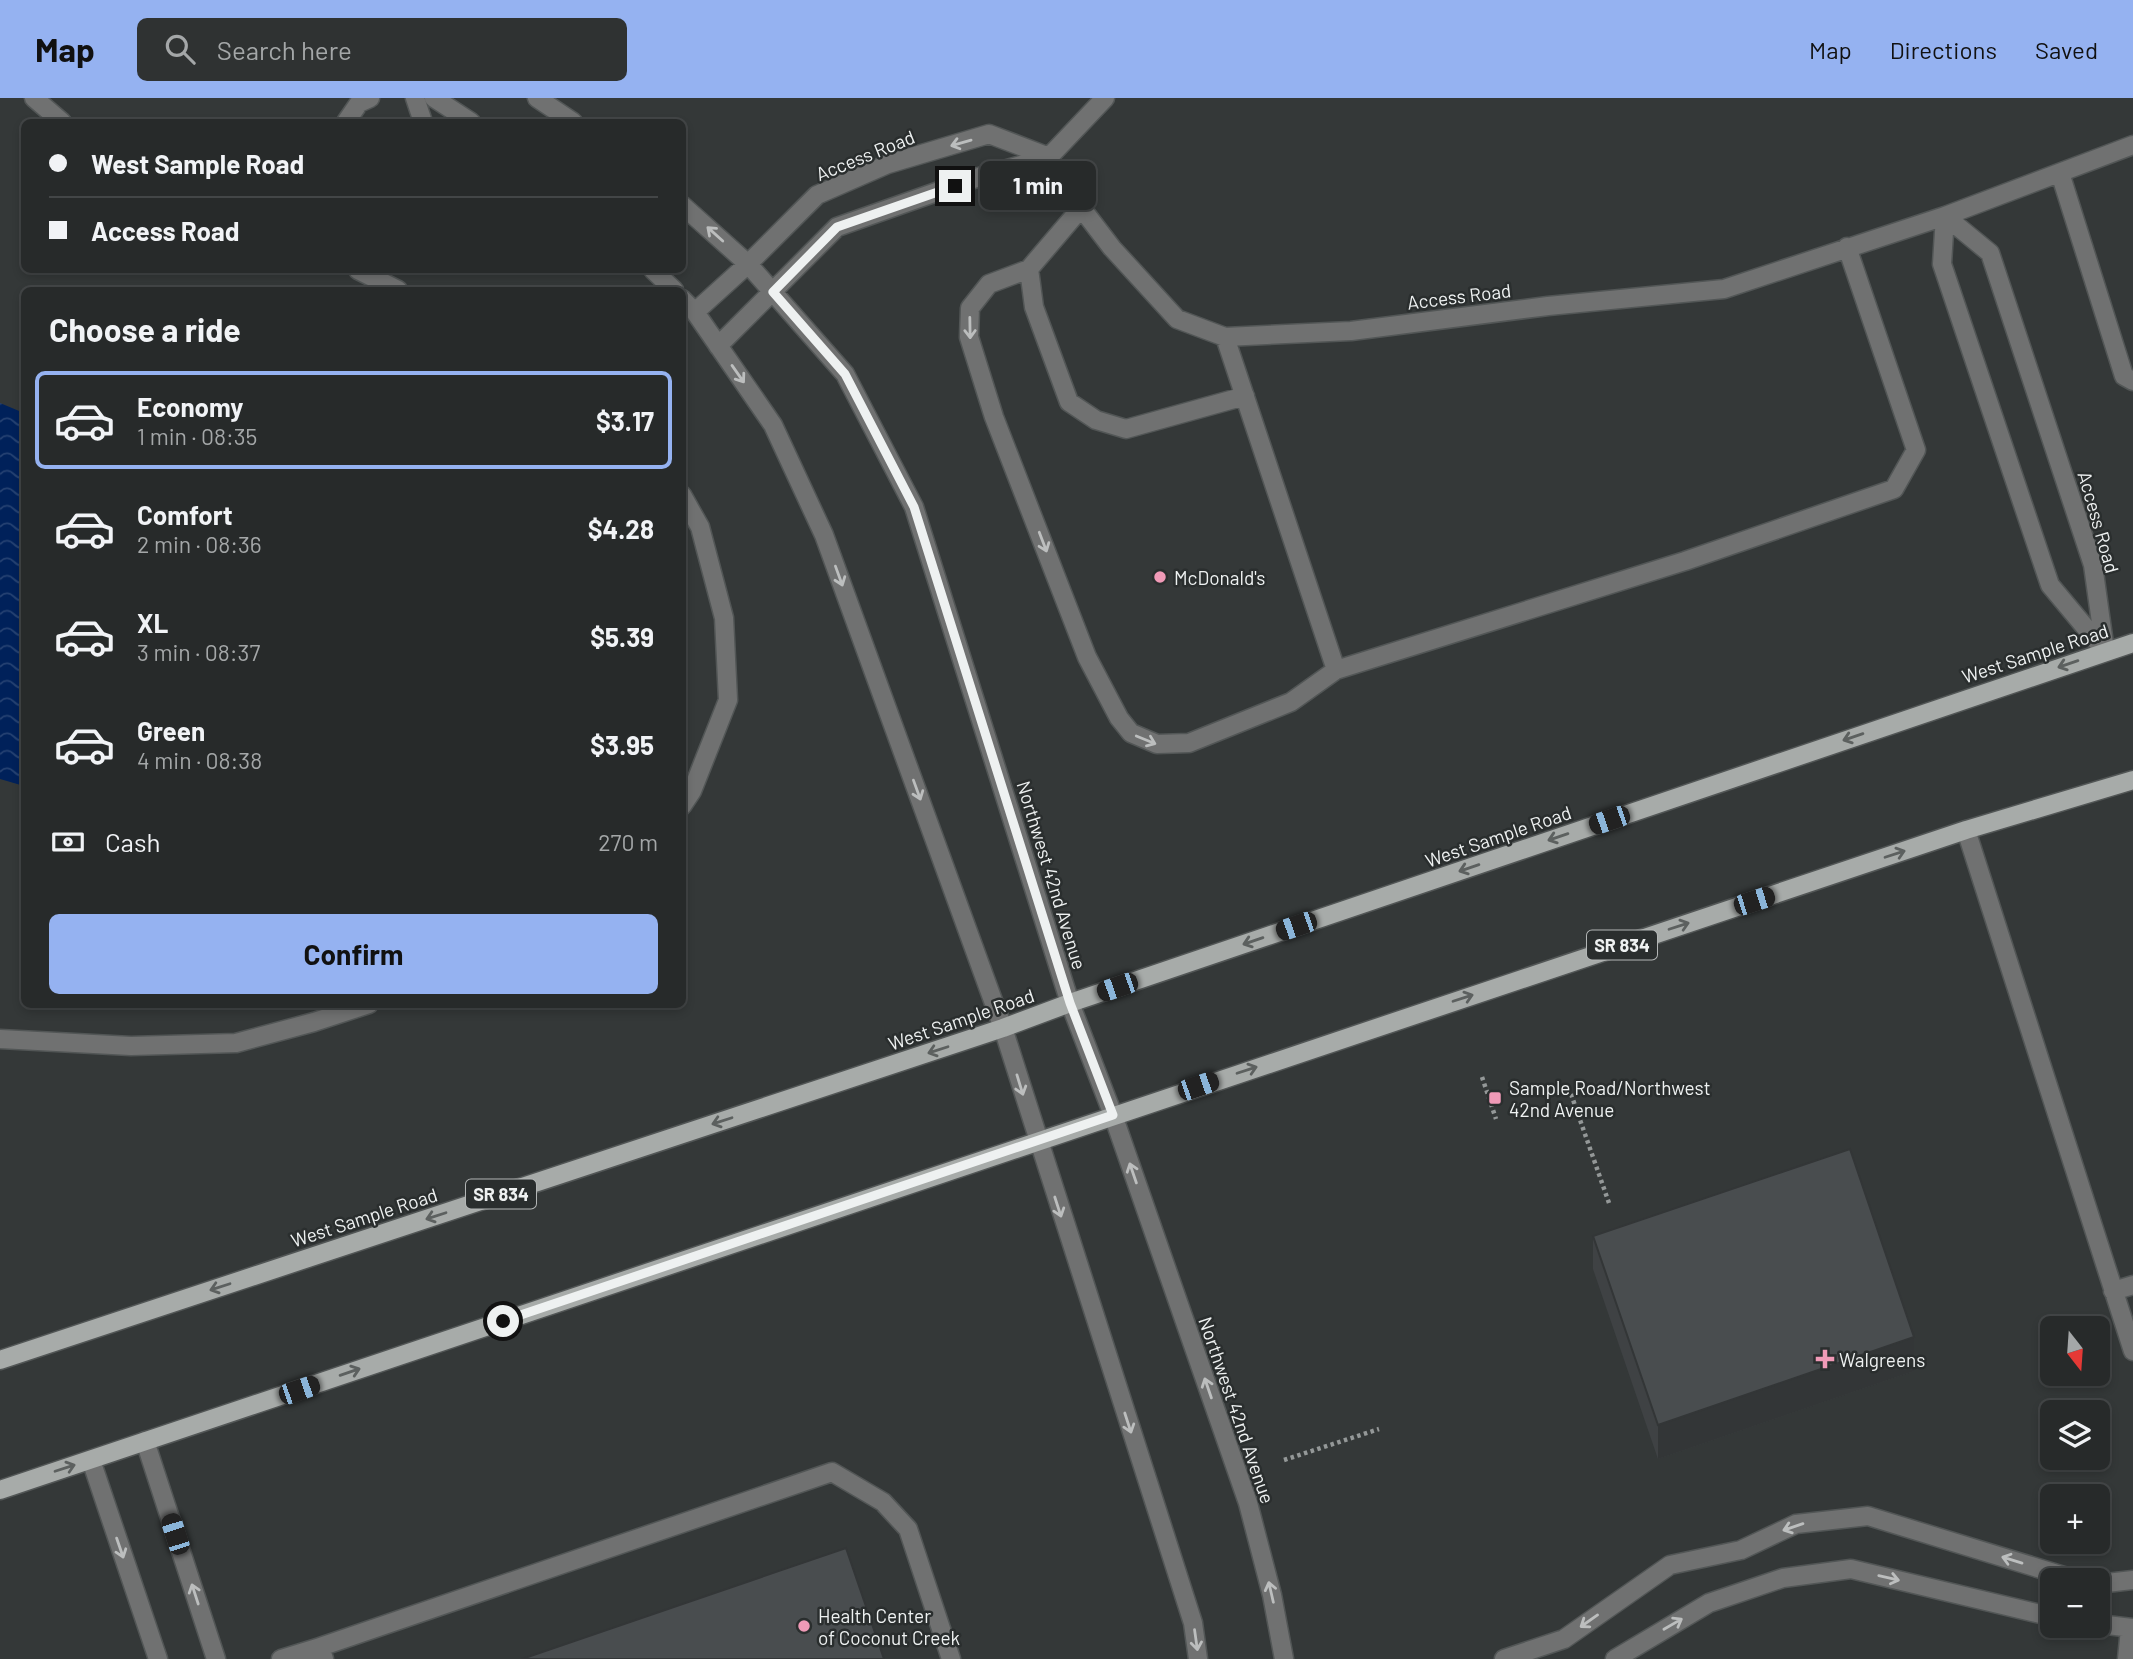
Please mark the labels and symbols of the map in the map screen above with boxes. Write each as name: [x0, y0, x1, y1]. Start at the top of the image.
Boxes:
street label: Access Road: [812, 125, 918, 185]
one-way arrow: [950, 137, 972, 150]
callout: 1 min: [979, 162, 1095, 210]
route end: [939, 170, 971, 202]
one-way arrow: [707, 226, 724, 243]
street label: Access Road: [1406, 278, 1512, 314]
one-way arrow: [963, 316, 977, 339]
one-way arrow: [731, 364, 745, 383]
street label: Access Road: [2074, 469, 2124, 575]
one-way arrow: [1037, 531, 1050, 553]
one-way arrow: [834, 565, 847, 587]
place label: McDonald's: [1174, 566, 1265, 589]
marker: McDonald's: [1152, 569, 1168, 585]
street label: West Sample Road: [1959, 618, 2111, 688]
one-way arrow: [2057, 658, 2079, 671]
one-way arrow: [1842, 732, 1864, 744]
one-way arrow: [1135, 734, 1156, 747]
street label: Northwest 42nd Avenue: [1012, 778, 1092, 972]
one-way arrow: [911, 779, 924, 801]
street label: West Sample Road: [1422, 800, 1574, 872]
car: [1586, 803, 1633, 837]
one-way arrow: [1548, 832, 1570, 844]
one-way arrow: [1884, 847, 1906, 860]
one-way arrow: [1458, 863, 1480, 875]
car: [1731, 885, 1778, 917]
car: [1273, 909, 1320, 943]
one-way arrow: [1668, 919, 1690, 932]
road number: SR 834: [1587, 930, 1657, 960]
one-way arrow: [1243, 936, 1265, 948]
car: [1094, 970, 1141, 1004]
street label: West Sample Road: [885, 983, 1037, 1055]
one-way arrow: [1452, 990, 1474, 1003]
one-way arrow: [927, 1044, 949, 1057]
one-way arrow: [1236, 1062, 1258, 1075]
car: [1175, 1069, 1222, 1103]
one-way arrow: [1015, 1074, 1028, 1096]
place label: Sample Road/Northwest 42nd Avenue: [1509, 1076, 1711, 1121]
marker: Sample Road/Northwest 42nd Avenue: [1487, 1090, 1503, 1106]
one-way arrow: [711, 1115, 733, 1128]
one-way arrow: [1126, 1162, 1138, 1184]
road number: SR 834: [466, 1180, 536, 1209]
street label: West Sample Road: [288, 1182, 440, 1252]
one-way arrow: [1053, 1195, 1066, 1217]
one-way arrow: [426, 1210, 448, 1223]
one-way arrow: [210, 1282, 232, 1294]
route start: [487, 1305, 519, 1337]
street label: Northwest 42nd Avenue: [1194, 1314, 1280, 1506]
north arrow: [2040, 1316, 2110, 1386]
place label: Walgreens: [1839, 1348, 1925, 1371]
marker: Walgreens: [1817, 1351, 1833, 1367]
one-way arrow: [339, 1365, 361, 1377]
car: [276, 1373, 323, 1407]
one-way arrow: [1201, 1377, 1213, 1399]
one-way arrow: [1123, 1412, 1136, 1434]
one-way arrow: [54, 1461, 76, 1474]
car: [159, 1511, 192, 1557]
one-way arrow: [1782, 1522, 1804, 1534]
one-way arrow: [115, 1537, 128, 1559]
one-way arrow: [2001, 1553, 2023, 1566]
one-way arrow: [1877, 1572, 1900, 1586]
one-way arrow: [1264, 1581, 1277, 1604]
one-way arrow: [188, 1583, 201, 1605]
place label: Health Center of Coconut Creek: [818, 1604, 960, 1649]
one-way arrow: [1580, 1614, 1599, 1628]
one-way arrow: [1663, 1617, 1683, 1631]
marker: Health Center of Coconut Creek: [796, 1618, 812, 1634]
one-way arrow: [1189, 1628, 1202, 1651]

